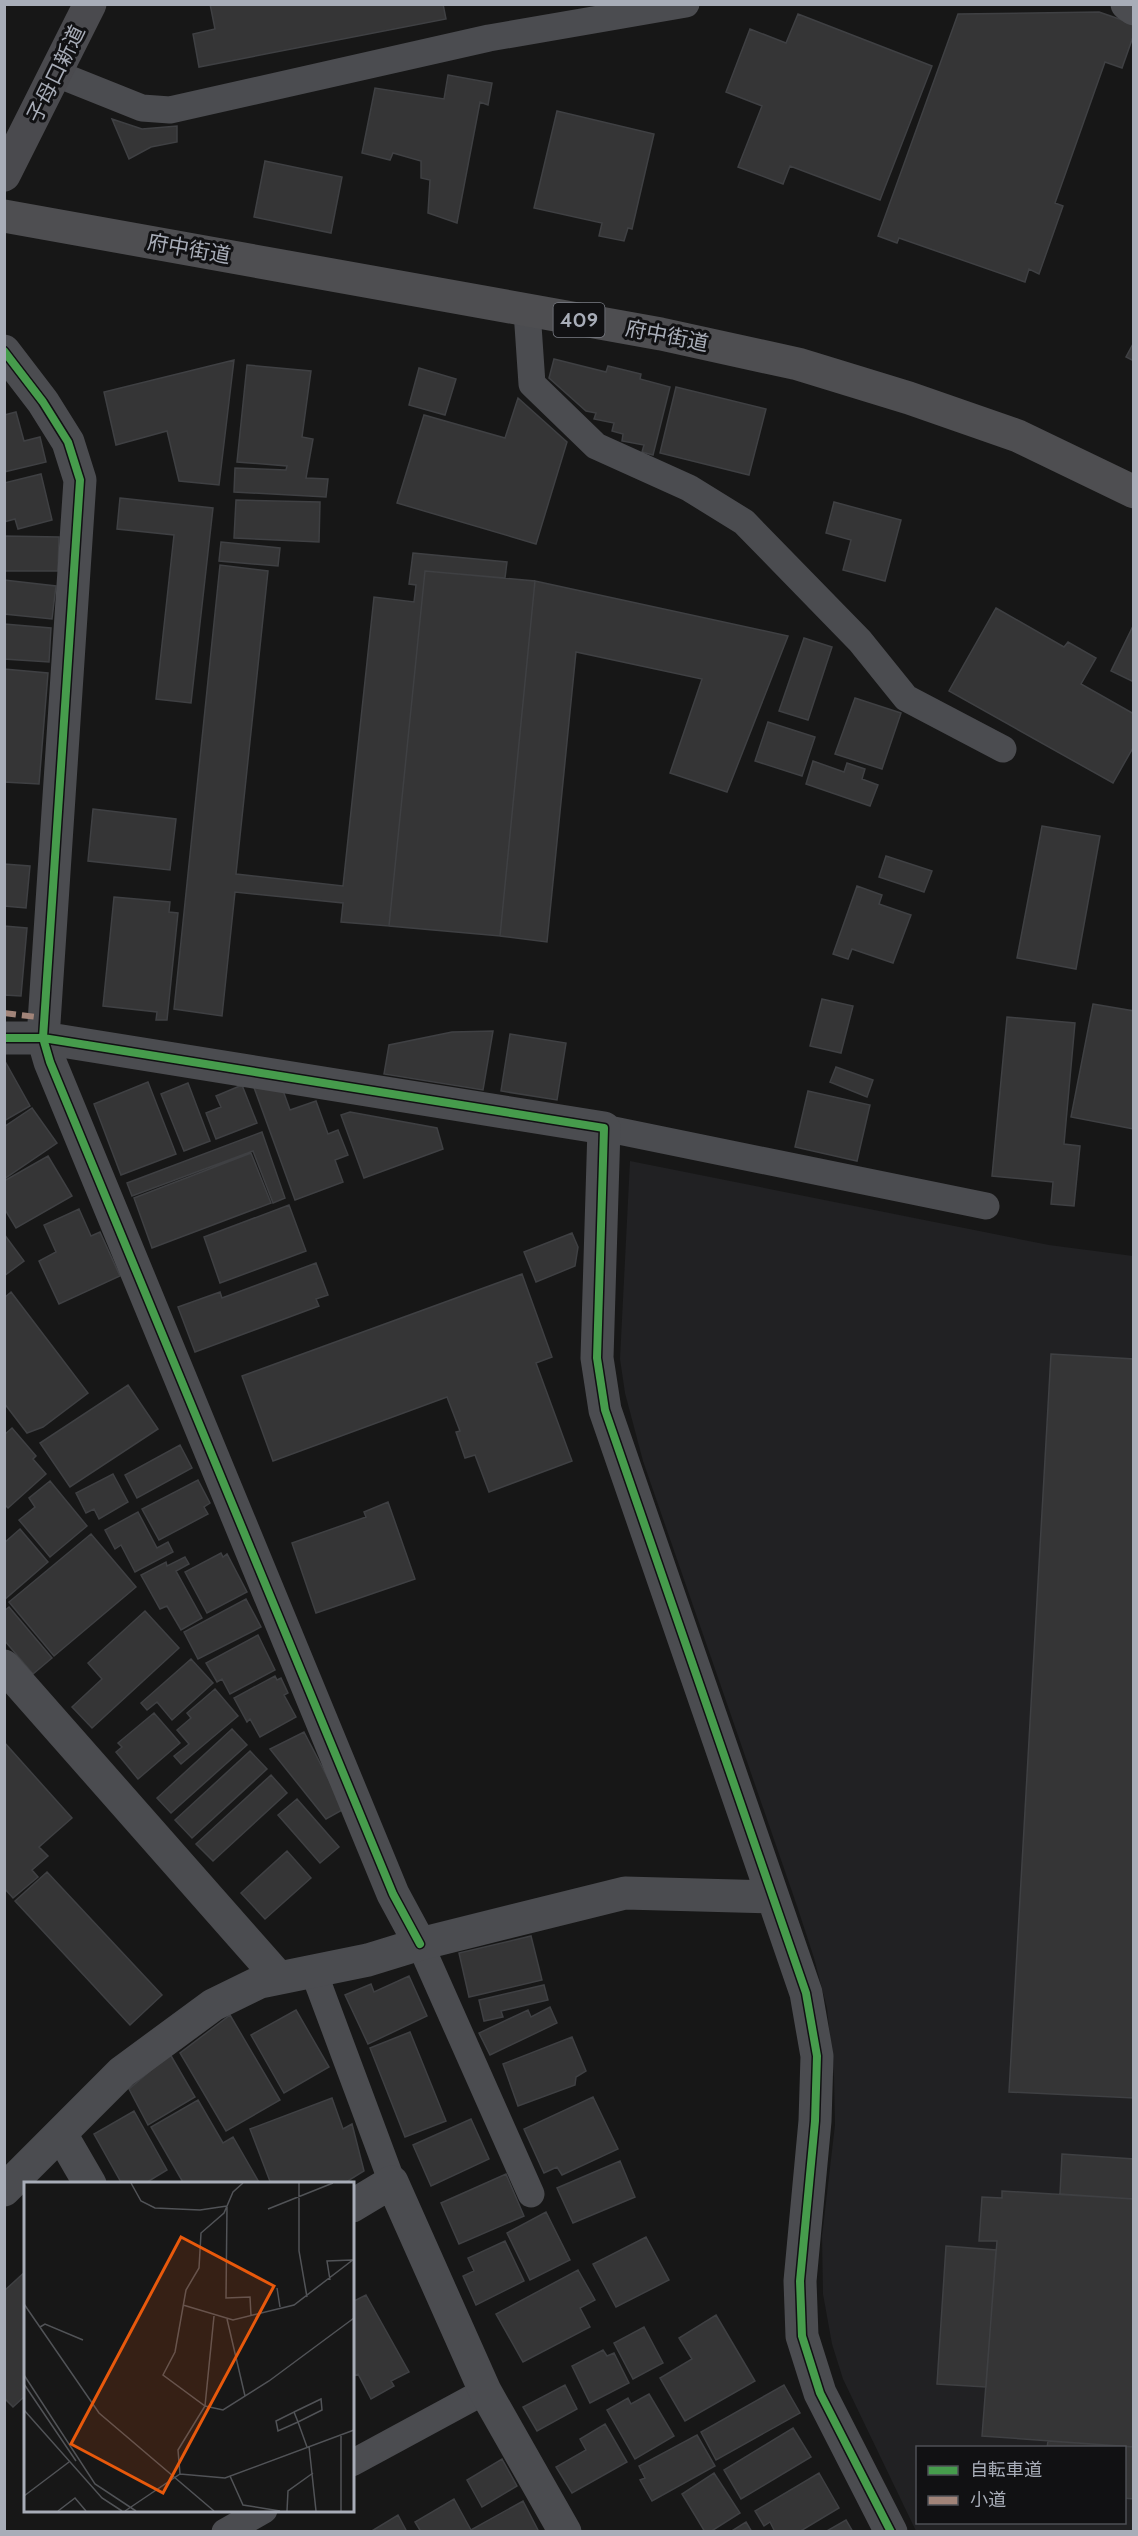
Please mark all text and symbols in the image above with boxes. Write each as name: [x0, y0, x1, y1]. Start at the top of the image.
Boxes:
street label: 子母口新道: [21, 21, 90, 126]
street label: 府中街道: [146, 229, 233, 268]
road number: 409: [554, 303, 604, 337]
street label: 府中街道: [623, 315, 711, 356]
inset map: [24, 2182, 354, 2512]
legend: [916, 2446, 1126, 2524]
text: 自転車道: [970, 2459, 1042, 2481]
text: 小道: [970, 2489, 1006, 2511]

